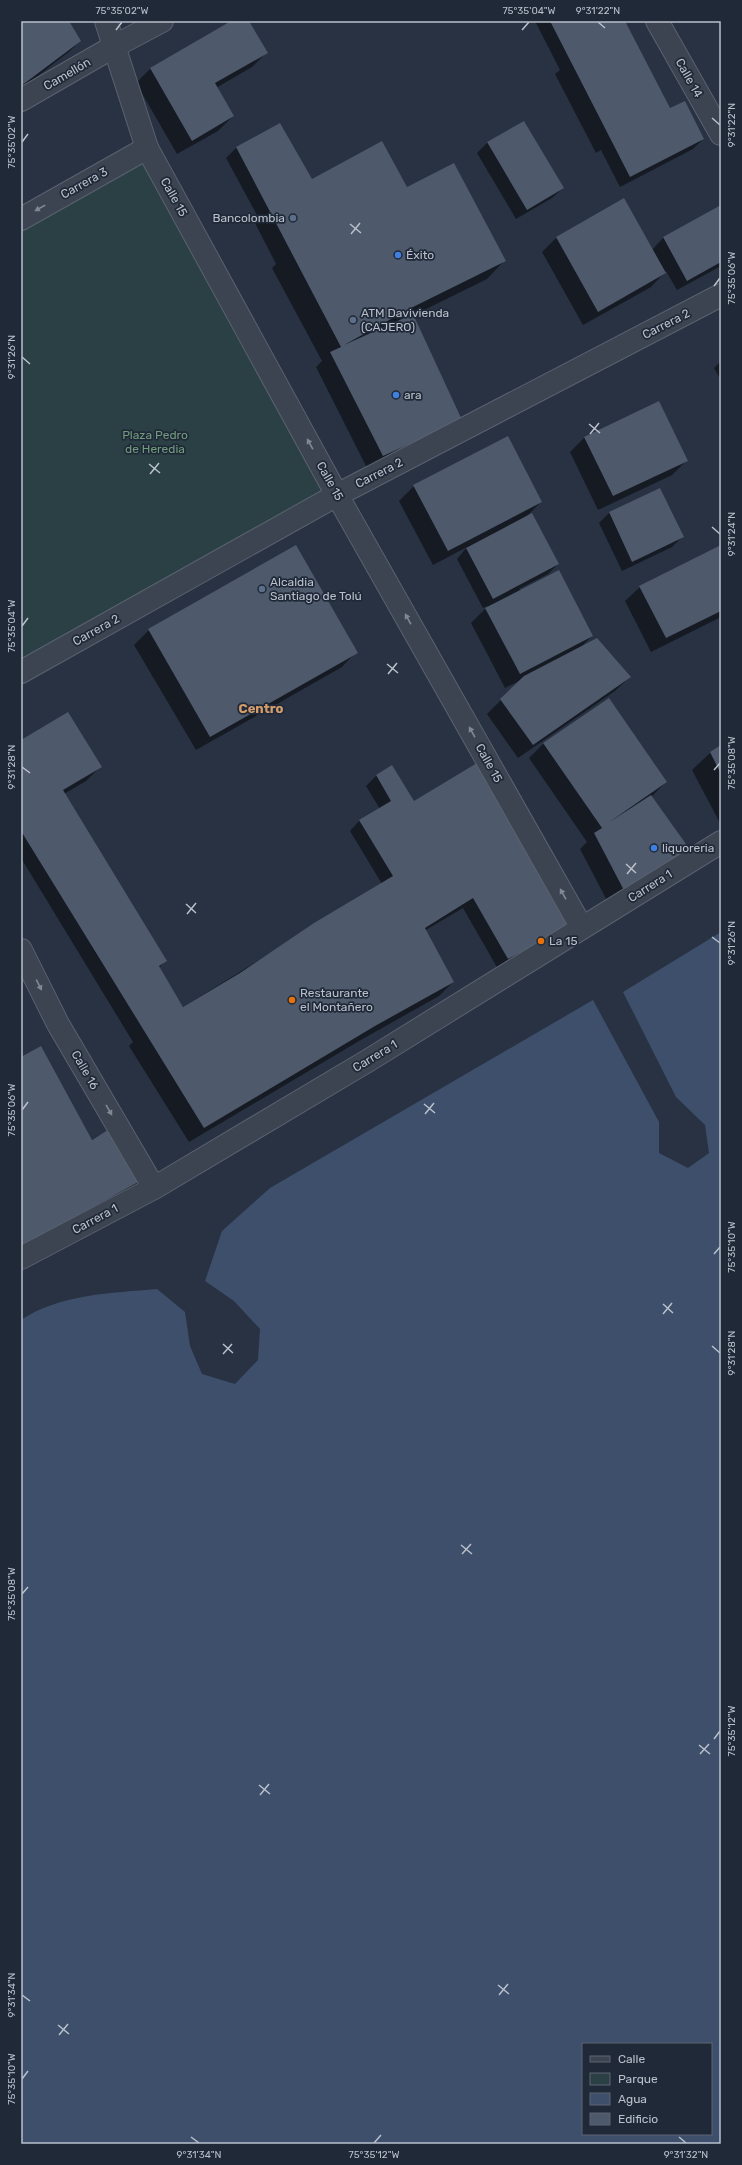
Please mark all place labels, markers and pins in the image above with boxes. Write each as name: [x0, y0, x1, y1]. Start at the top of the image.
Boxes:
place label: Bancolombia: [212, 211, 285, 225]
marker: Bancolombia: [288, 213, 298, 223]
place label: Éxito: [406, 248, 434, 262]
marker: Éxito: [393, 250, 403, 260]
place label: ATM Davivienda (CAJERO): [361, 306, 449, 334]
marker: ATM Davivienda (CAJERO): [348, 315, 358, 325]
place label: ara: [404, 388, 422, 402]
marker: ara: [391, 390, 401, 400]
place label: Alcaldia Santiago de Tolú: [270, 575, 362, 603]
marker: Alcaldia Santiago de Tolú: [257, 584, 267, 594]
place label: liquoreria: [662, 841, 714, 855]
marker: liquoreria: [649, 843, 659, 853]
place label: La 15: [549, 934, 578, 948]
marker: La 15: [536, 936, 546, 946]
place label: Restaurante el Montañero: [300, 986, 373, 1014]
marker: Restaurante el Montañero: [287, 995, 297, 1005]

